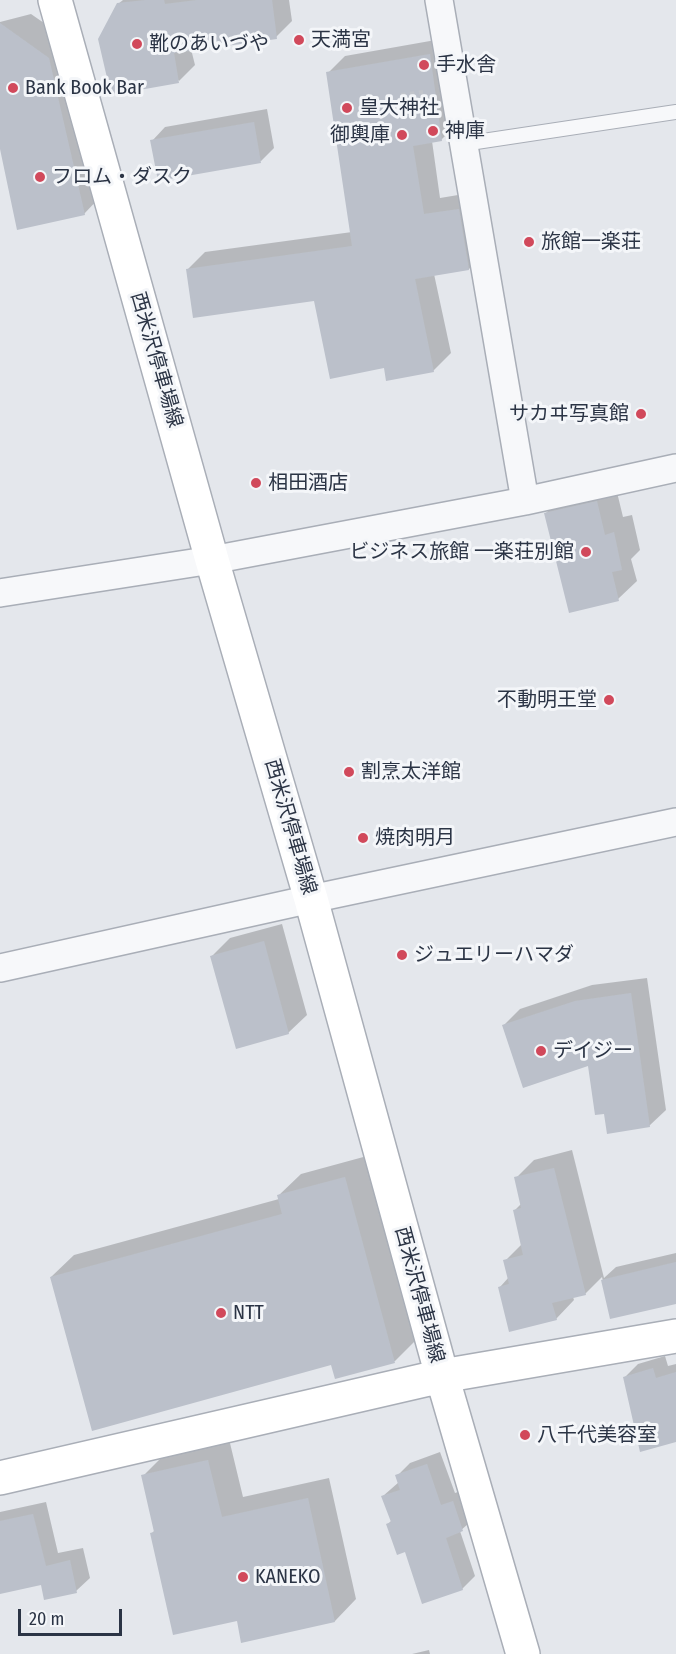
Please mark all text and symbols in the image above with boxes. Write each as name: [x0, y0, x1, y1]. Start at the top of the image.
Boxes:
place label: 天満宮: [311, 28, 371, 52]
place label: 靴のあいづや: [149, 32, 269, 56]
marker: 天満宮: [292, 33, 306, 47]
marker: 靴のあいづや: [130, 37, 144, 51]
place label: 手水舎: [436, 53, 496, 77]
marker: 手水舎: [417, 58, 431, 72]
place label: Bank Book Bar: [25, 76, 144, 100]
marker: Bank Book Bar: [6, 81, 20, 95]
place label: 皇大神社: [359, 96, 439, 120]
marker: 皇大神社: [340, 101, 354, 115]
place label: 神庫: [445, 119, 485, 143]
place label: 御輿庫: [330, 123, 390, 147]
marker: 神庫: [426, 124, 440, 138]
marker: 御輿庫: [395, 128, 409, 142]
place label: フロム・ダスク: [52, 165, 192, 189]
marker: フロム・ダスク: [33, 170, 47, 184]
place label: 旅館一楽荘: [541, 230, 641, 254]
marker: 旅館一楽荘: [522, 235, 536, 249]
street label: 西米沢停車場線: [125, 289, 187, 431]
place label: サカヰ写真館: [509, 402, 629, 426]
marker: サカヰ写真館: [634, 407, 648, 421]
place label: 相田酒店: [268, 471, 348, 495]
marker: 相田酒店: [249, 476, 263, 490]
place label: ビジネス旅館 一楽荘別館: [349, 540, 574, 564]
marker: ビジネス旅館 一楽荘別館: [579, 545, 593, 559]
place label: 不動明王堂: [497, 688, 597, 712]
marker: 不動明王堂: [602, 693, 616, 707]
street label: 西米沢停車場線: [259, 756, 321, 898]
place label: 割烹太洋館: [361, 760, 461, 784]
marker: 割烹太洋館: [342, 765, 356, 779]
place label: 焼肉明月: [375, 826, 455, 850]
marker: 焼肉明月: [356, 831, 370, 845]
place label: ジュエリーハマダ: [414, 943, 574, 967]
marker: ジュエリーハマダ: [395, 948, 409, 962]
place label: デイジー: [553, 1039, 633, 1063]
marker: デイジー: [534, 1044, 548, 1058]
street label: 西米沢停車場線: [389, 1224, 449, 1366]
place label: NTT: [233, 1301, 264, 1325]
marker: NTT: [214, 1306, 228, 1320]
place label: 八千代美容室: [537, 1423, 657, 1447]
marker: 八千代美容室: [518, 1428, 532, 1442]
place label: KANEKO: [255, 1565, 320, 1589]
marker: KANEKO: [236, 1570, 250, 1584]
scale bar: [21, 1597, 124, 1635]
text: 20 m: [29, 1608, 64, 1630]

